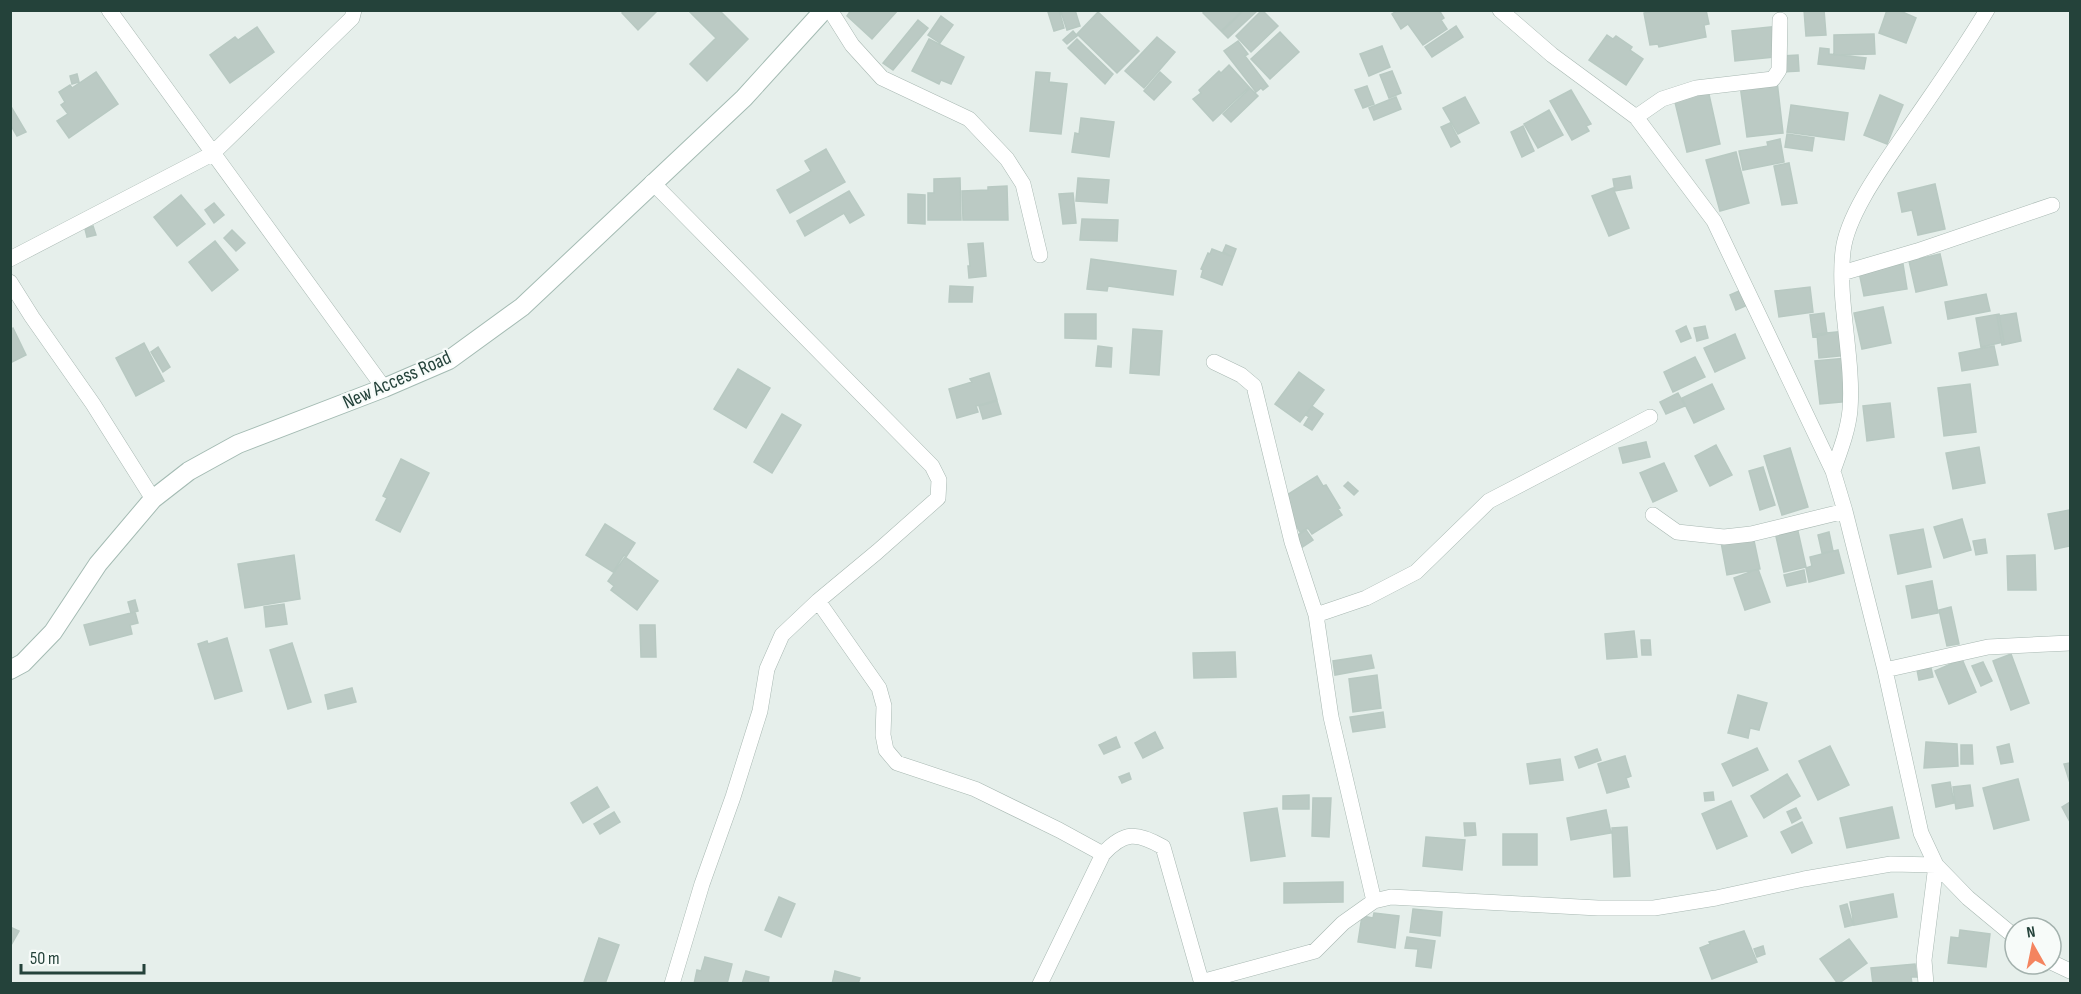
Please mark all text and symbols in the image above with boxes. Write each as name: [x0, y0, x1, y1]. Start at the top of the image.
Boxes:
street label: New Access Road: [339, 345, 455, 415]
north arrow: [2003, 916, 2063, 976]
text: N: [2025, 923, 2037, 943]
scale bar: [21, 937, 144, 975]
text: 50 m: [30, 948, 60, 969]

